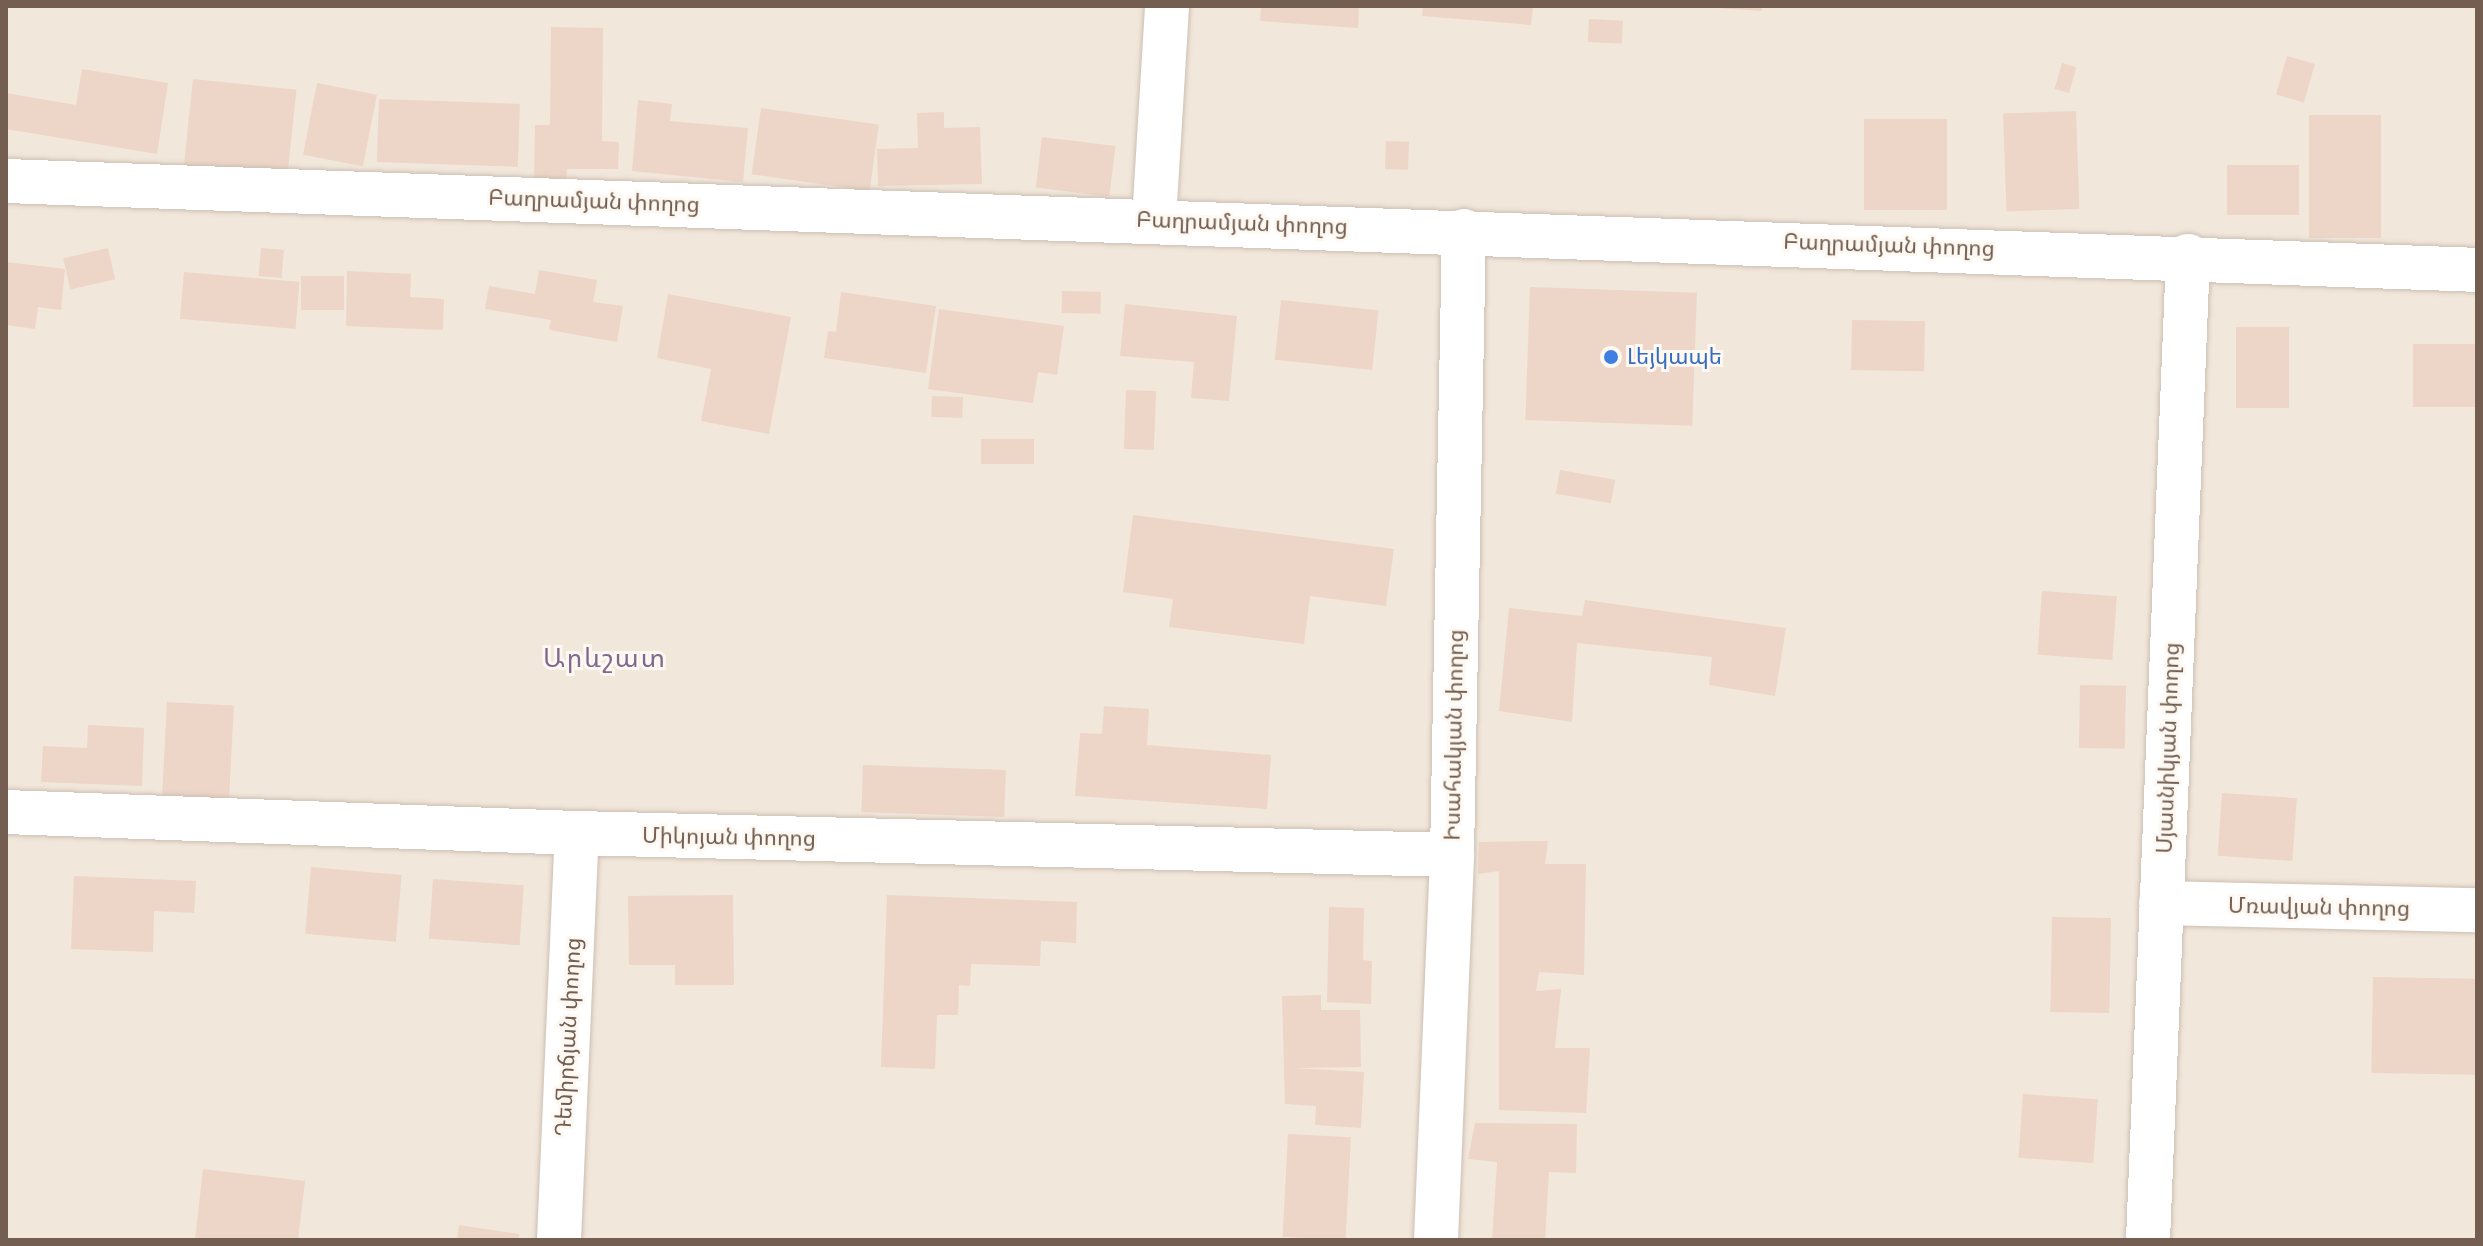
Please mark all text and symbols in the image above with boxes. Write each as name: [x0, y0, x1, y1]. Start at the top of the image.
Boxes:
street label: Բաղրամյան փողոց: [488, 184, 700, 218]
street label: Բաղրամյան փողոց: [1136, 206, 1348, 240]
street label: Բաղրամյան փողոց: [1783, 228, 1995, 262]
place label: Լեյկապե: [1627, 344, 1722, 370]
marker: Լեյկապե: [1602, 348, 1620, 366]
street label: Իսահակյան փողոց: [1439, 629, 1469, 841]
district label: Արևշատ: [543, 642, 667, 674]
street label: Մյասնիկյան փողոց: [2151, 642, 2185, 854]
street label: Միկոյան փողոց: [642, 822, 816, 852]
street label: Մռավյան փողոց: [2228, 892, 2410, 922]
street label: Դեմիրճյան փողոց: [550, 937, 586, 1137]

